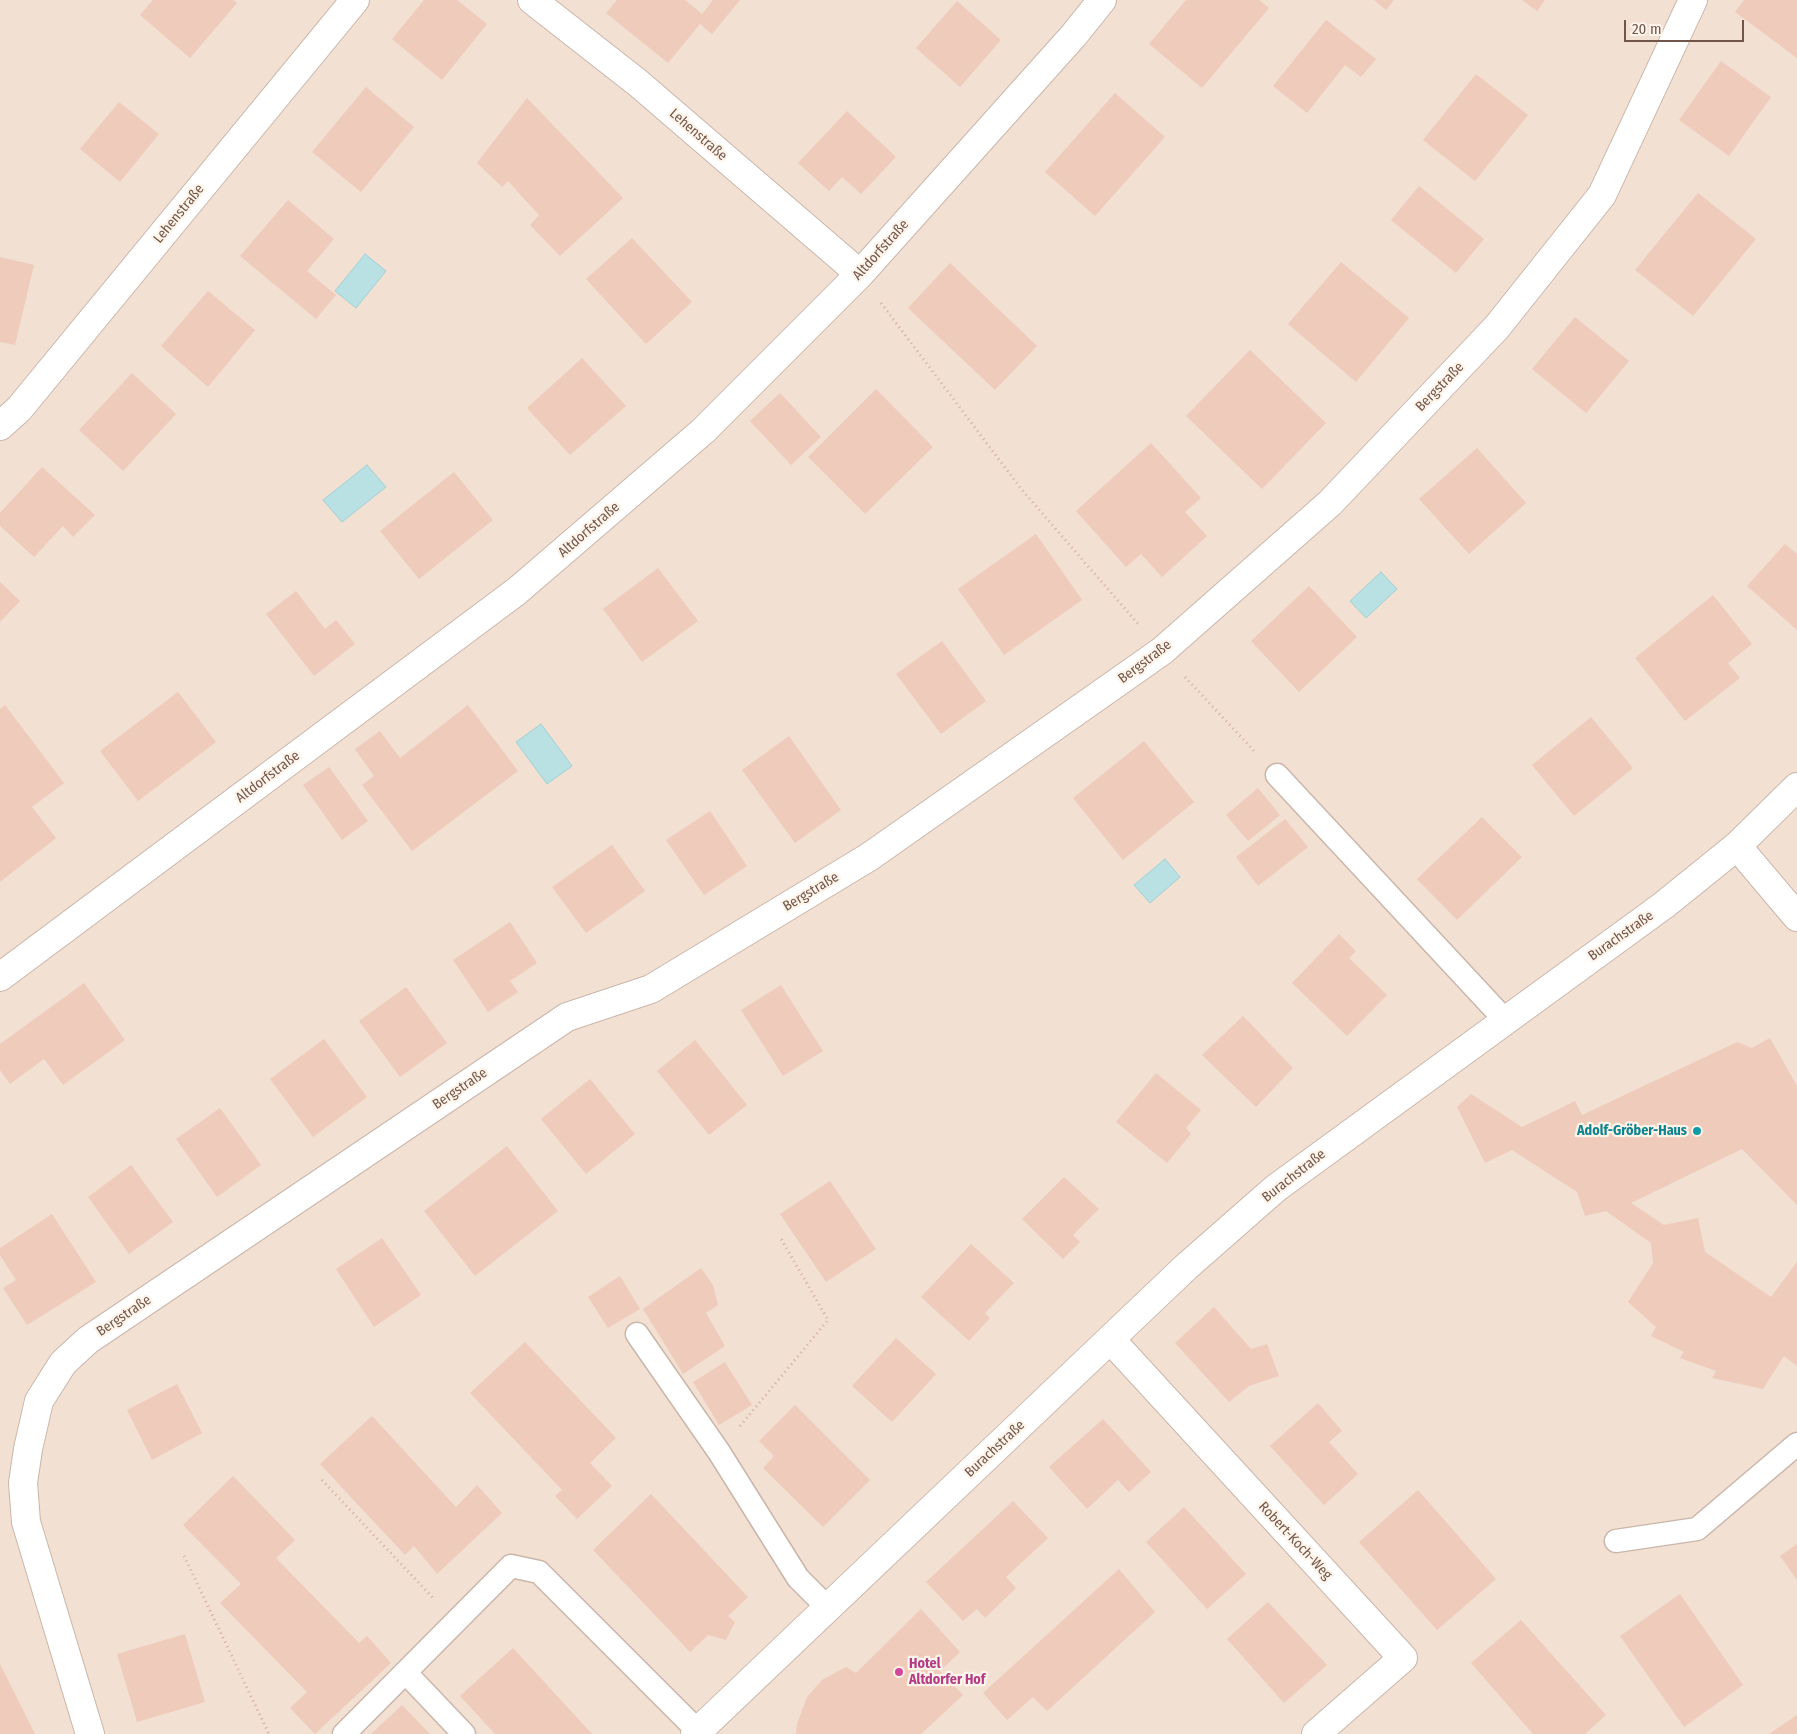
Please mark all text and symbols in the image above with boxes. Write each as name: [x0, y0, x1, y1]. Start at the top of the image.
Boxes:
scale bar: [1627, 10, 1747, 42]
text: 20 m: [1632, 20, 1662, 38]
street label: Lehenstraße: [666, 105, 730, 165]
street label: Lehenstraße: [150, 181, 208, 247]
street label: Altdorfstraße: [849, 216, 913, 284]
street label: Bergstraße: [1412, 359, 1468, 415]
street label: Altdorfstraße: [555, 499, 623, 561]
street label: Bergstraße: [1115, 637, 1175, 687]
street label: Altdorfstraße: [233, 748, 303, 806]
street label: Bergstraße: [780, 869, 842, 915]
street label: Burachstraße: [1585, 907, 1657, 965]
street label: Bergstraße: [430, 1065, 490, 1113]
place label: Adolf-Gröber-Haus: [1577, 1123, 1687, 1139]
marker: Adolf-Gröber-Haus: [1691, 1125, 1703, 1137]
street label: Burachstraße: [1259, 1146, 1329, 1206]
street label: Bergstraße: [94, 1292, 154, 1340]
street label: Burachstraße: [962, 1417, 1028, 1481]
street label: Robert-Koch-Weg: [1255, 1499, 1335, 1583]
place label: Hotel Altdorfer Hof: [909, 1656, 985, 1688]
marker: Hotel Altdorfer Hof: [893, 1666, 905, 1678]

